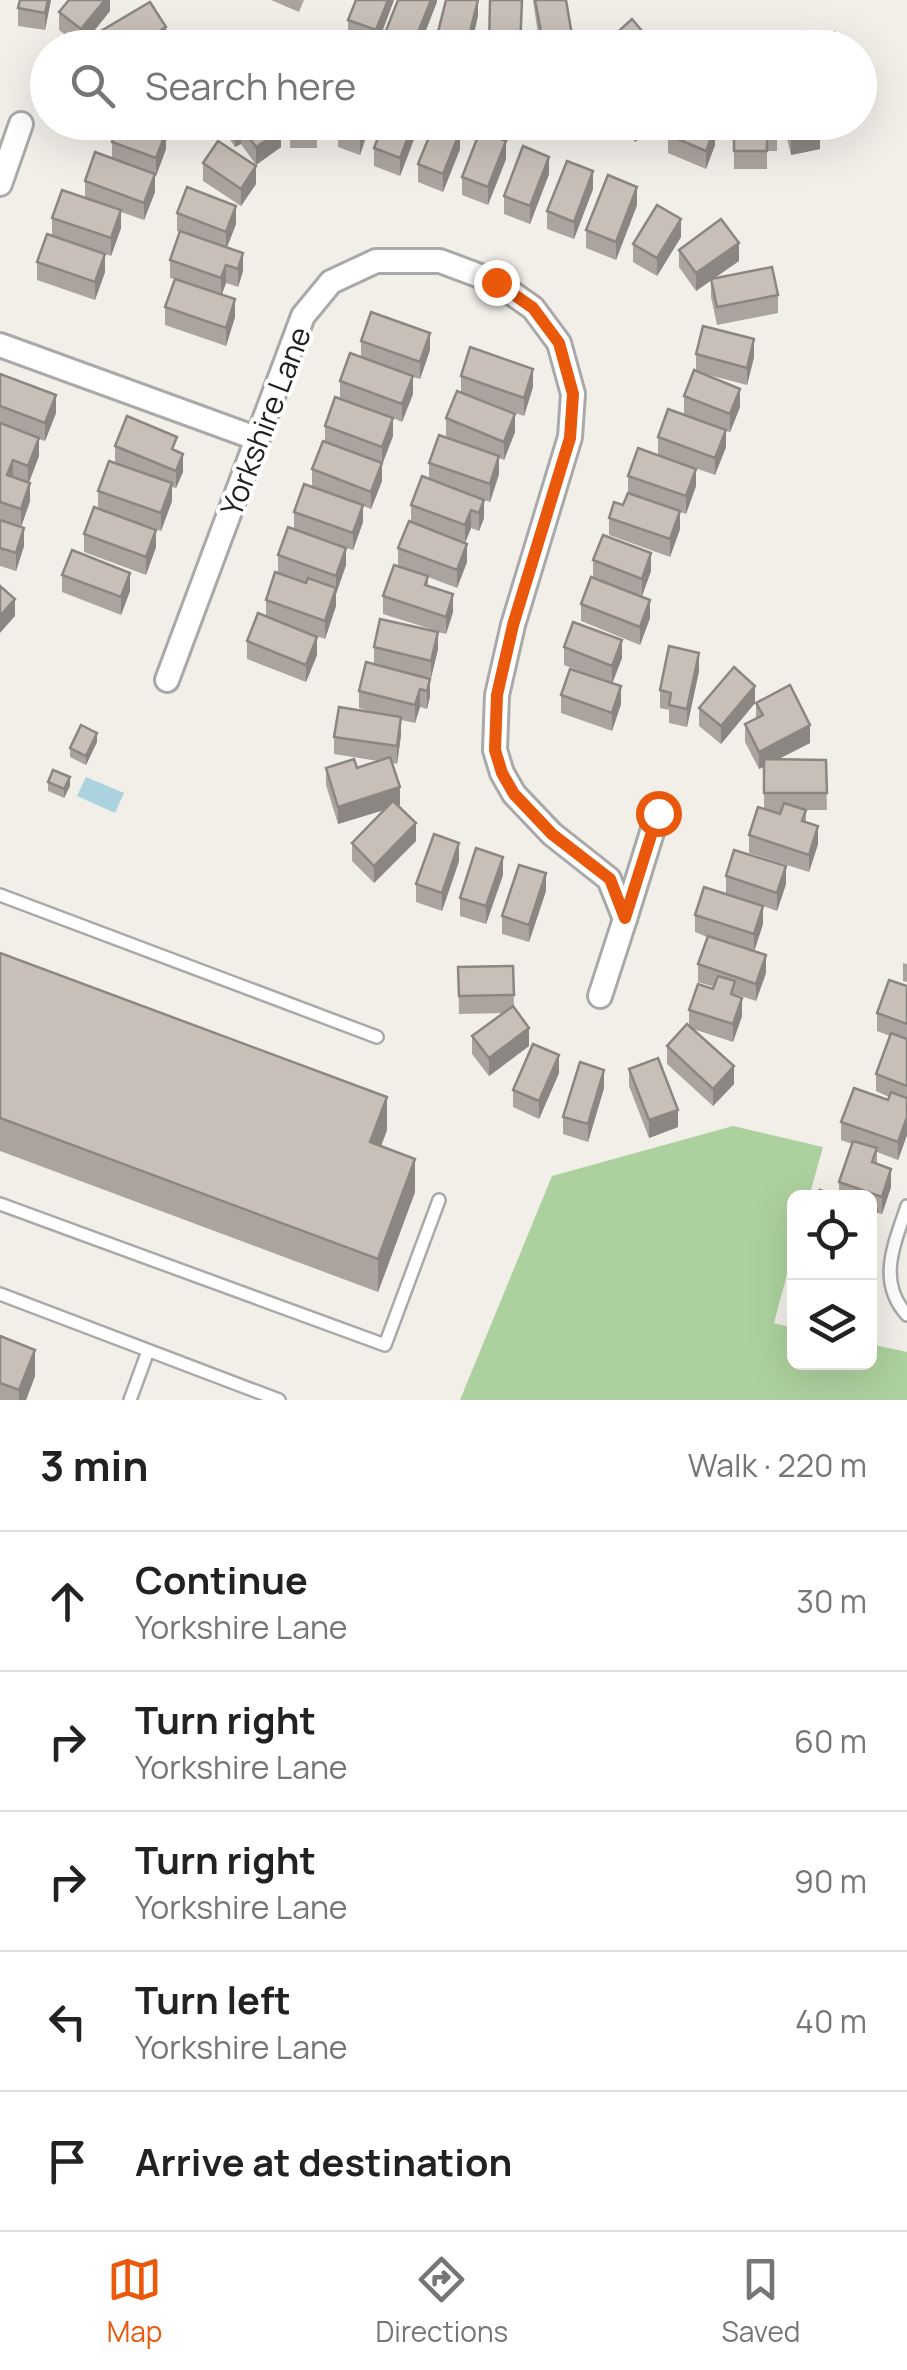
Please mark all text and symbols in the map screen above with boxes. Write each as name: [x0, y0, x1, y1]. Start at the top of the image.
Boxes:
search box: [30, 30, 877, 140]
icon: search: [65, 58, 120, 113]
text: Search here: [145, 59, 356, 111]
route end: [474, 260, 520, 306]
street label: Yorkshire Lane: [210, 321, 320, 521]
route start: [636, 791, 682, 837]
map controls: [787, 1190, 877, 1370]
button: locate: [787, 1190, 877, 1280]
button: layers: [787, 1280, 877, 1370]
text: 3 min: [40, 1436, 149, 1494]
text: Walk · 220 m: [688, 1443, 867, 1487]
text: Continue: [135, 1553, 308, 1605]
icon: ahead: [40, 1574, 95, 1629]
text: 30 m: [796, 1579, 867, 1623]
text: Yorkshire Lane: [135, 1605, 348, 1649]
text: Turn right: [135, 1693, 316, 1745]
icon: right: [40, 1714, 95, 1769]
text: 60 m: [794, 1719, 867, 1763]
text: Yorkshire Lane: [135, 1745, 348, 1789]
text: Turn right: [135, 1833, 316, 1885]
icon: right: [40, 1854, 95, 1909]
text: 90 m: [794, 1859, 867, 1903]
text: Yorkshire Lane: [135, 1885, 348, 1929]
text: Turn left: [135, 1973, 291, 2025]
icon: left: [40, 1994, 95, 2049]
text: 40 m: [795, 1999, 867, 2043]
text: Yorkshire Lane: [135, 2025, 348, 2069]
icon: arrive: [40, 2134, 95, 2189]
text: Arrive at destination: [135, 2135, 512, 2187]
tab: Map: [107, 2252, 162, 2350]
tab: Directions: [376, 2252, 508, 2350]
tab: Saved: [721, 2252, 800, 2350]

